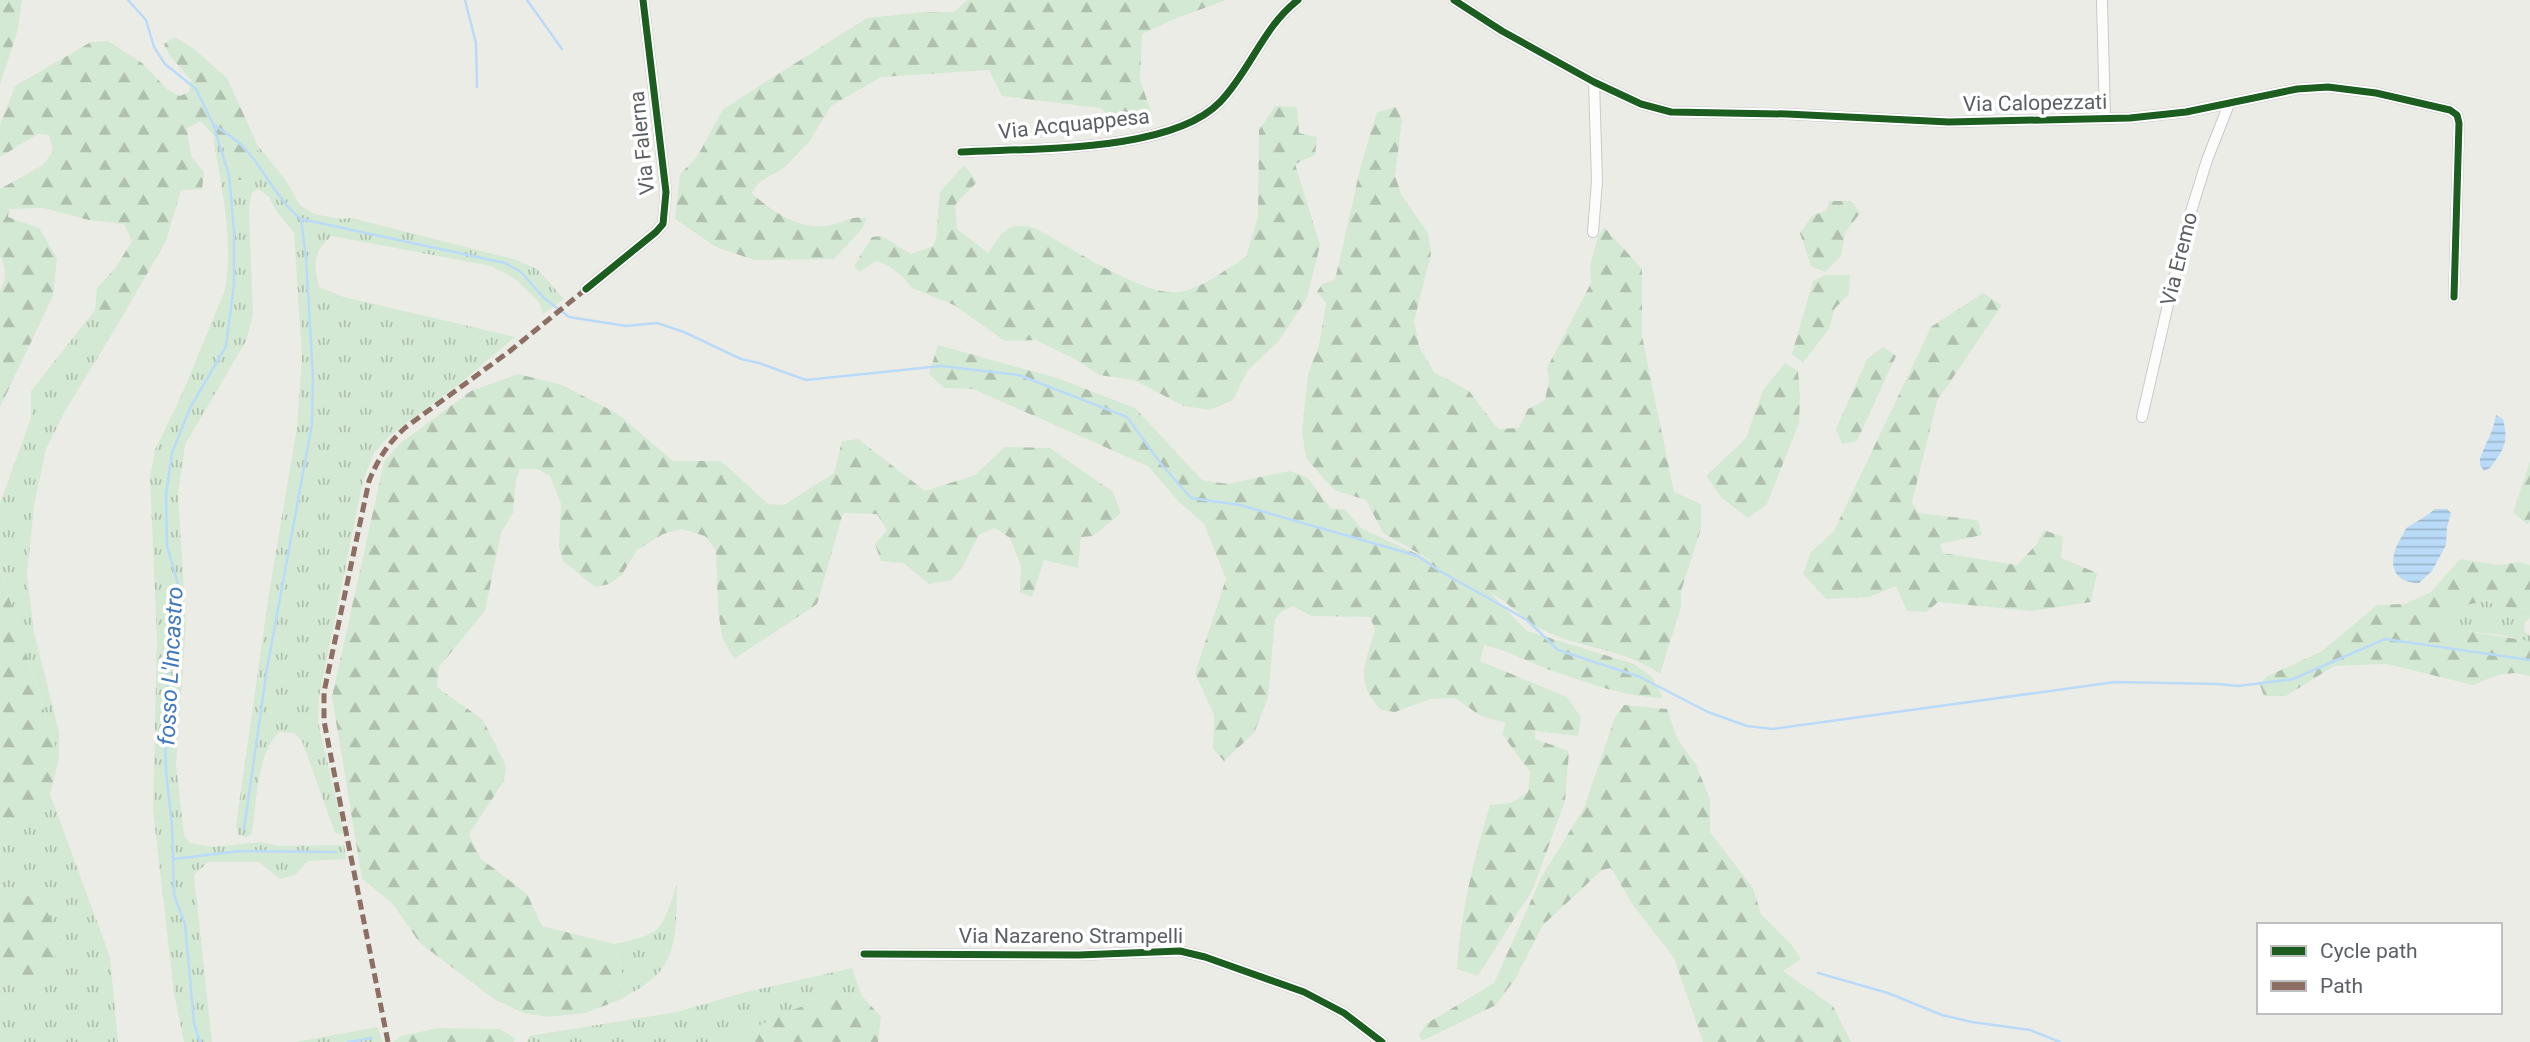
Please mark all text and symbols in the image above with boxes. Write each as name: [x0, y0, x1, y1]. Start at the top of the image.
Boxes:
street label: Via Falerna: [625, 90, 659, 196]
street label: Via Calopezzati: [1963, 90, 2107, 116]
street label: Via Acquappesa: [997, 104, 1151, 144]
street label: Via Eremo: [2156, 210, 2202, 308]
water label: fosso L'Incastro: [153, 586, 189, 746]
legend: [2257, 923, 2502, 1014]
street label: Via Nazareno Strampelli: [959, 924, 1183, 948]
text: Cycle path: [2320, 939, 2418, 963]
text: Path: [2320, 974, 2363, 998]

